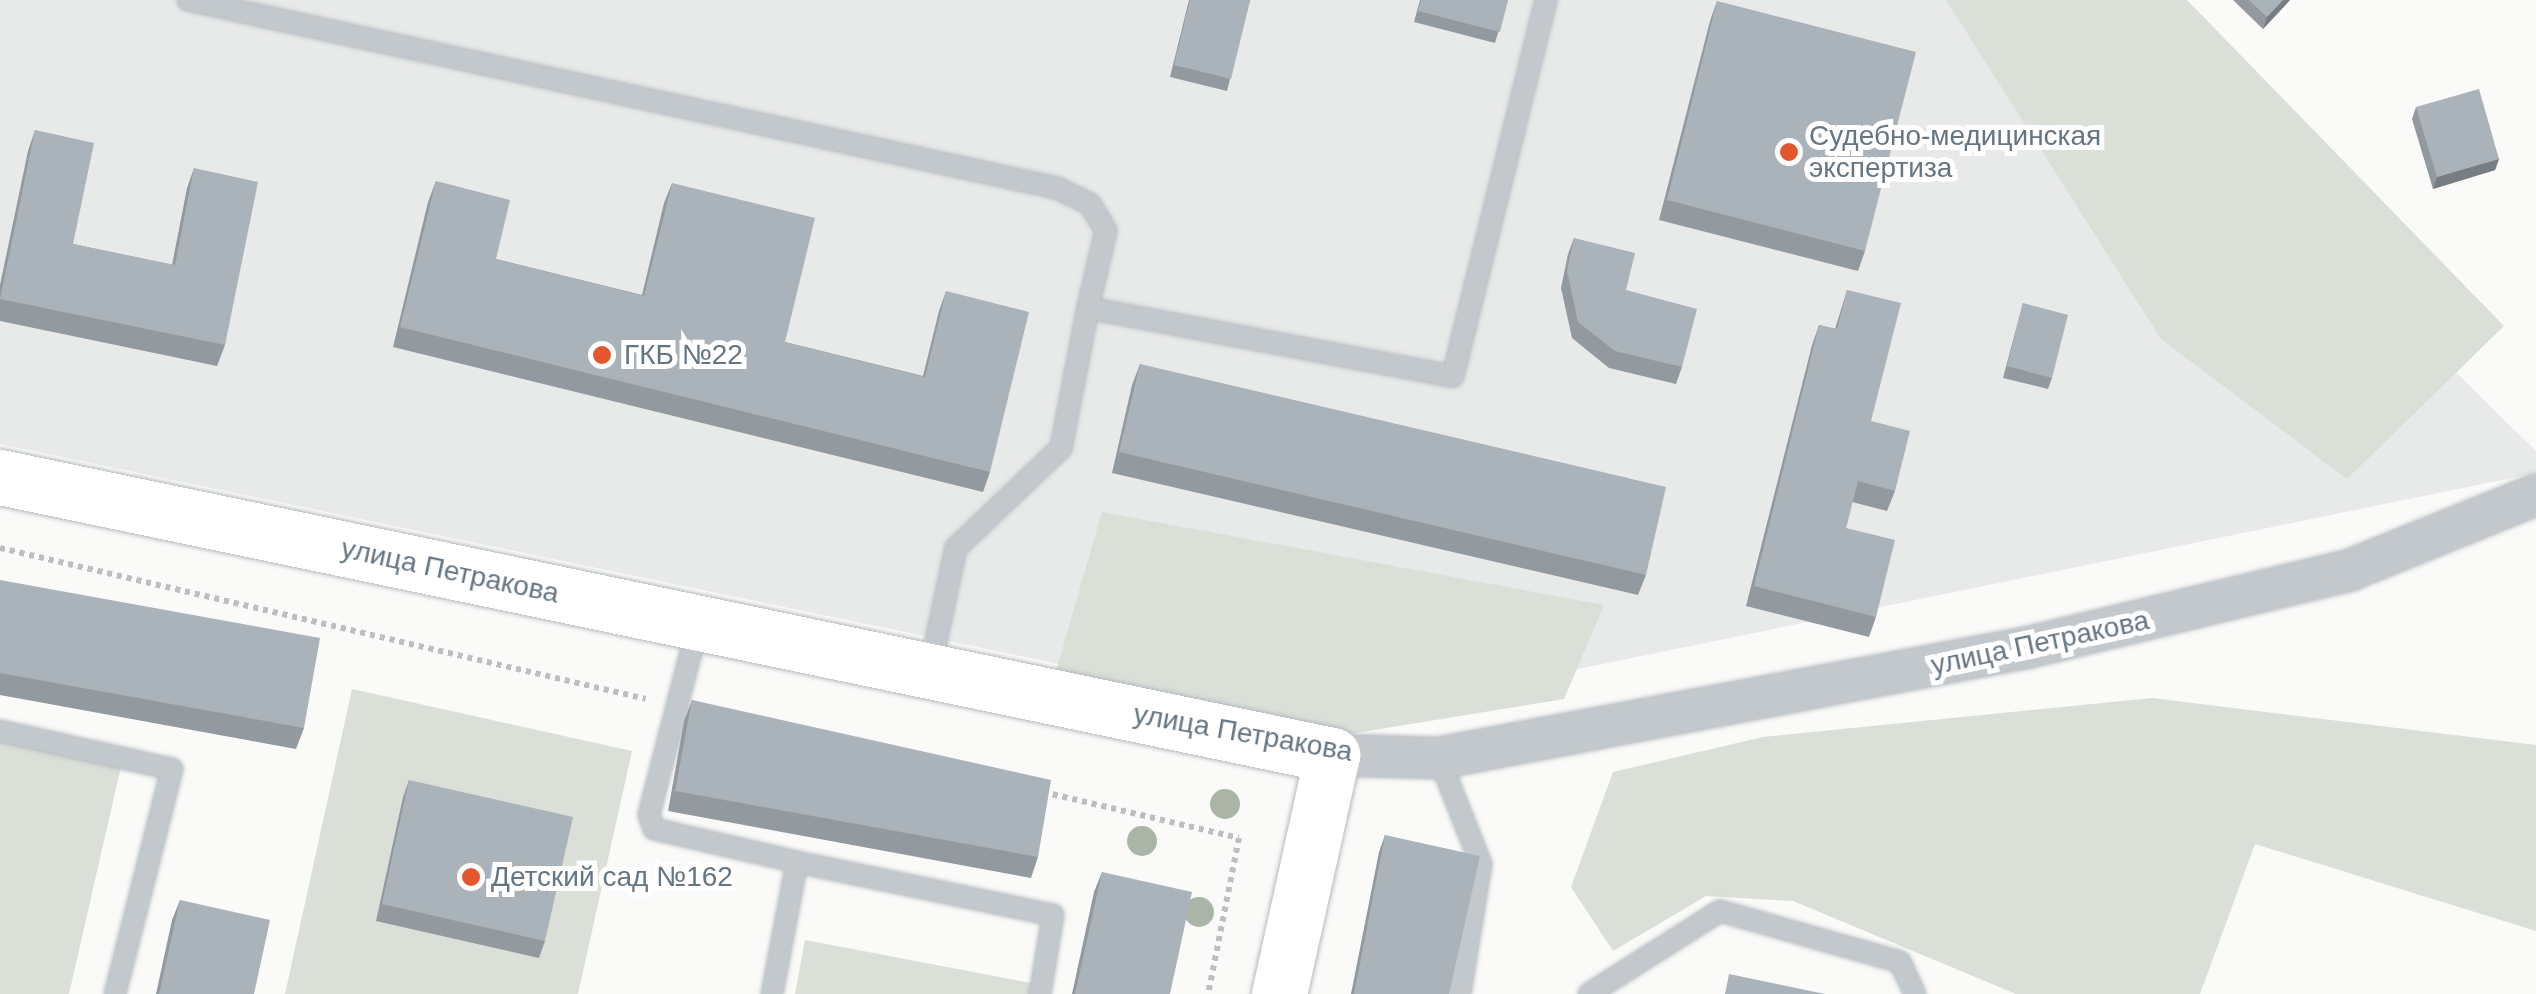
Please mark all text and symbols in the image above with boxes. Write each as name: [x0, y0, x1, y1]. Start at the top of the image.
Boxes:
place label: Судебно-медицинская экспертиза: [1809, 119, 2101, 185]
marker: Судебно-медицинская экспертиза: [1778, 141, 1800, 163]
place label: ГКБ №22: [624, 338, 743, 372]
marker: ГКБ №22: [589, 342, 615, 368]
street label: улица Петракова: [338, 532, 562, 610]
street label: улица Петракова: [1928, 604, 2152, 682]
street label: улица Петракова: [1131, 697, 1355, 769]
place label: Детский сад №162: [491, 860, 733, 894]
marker: Детский сад №162: [460, 866, 482, 888]

